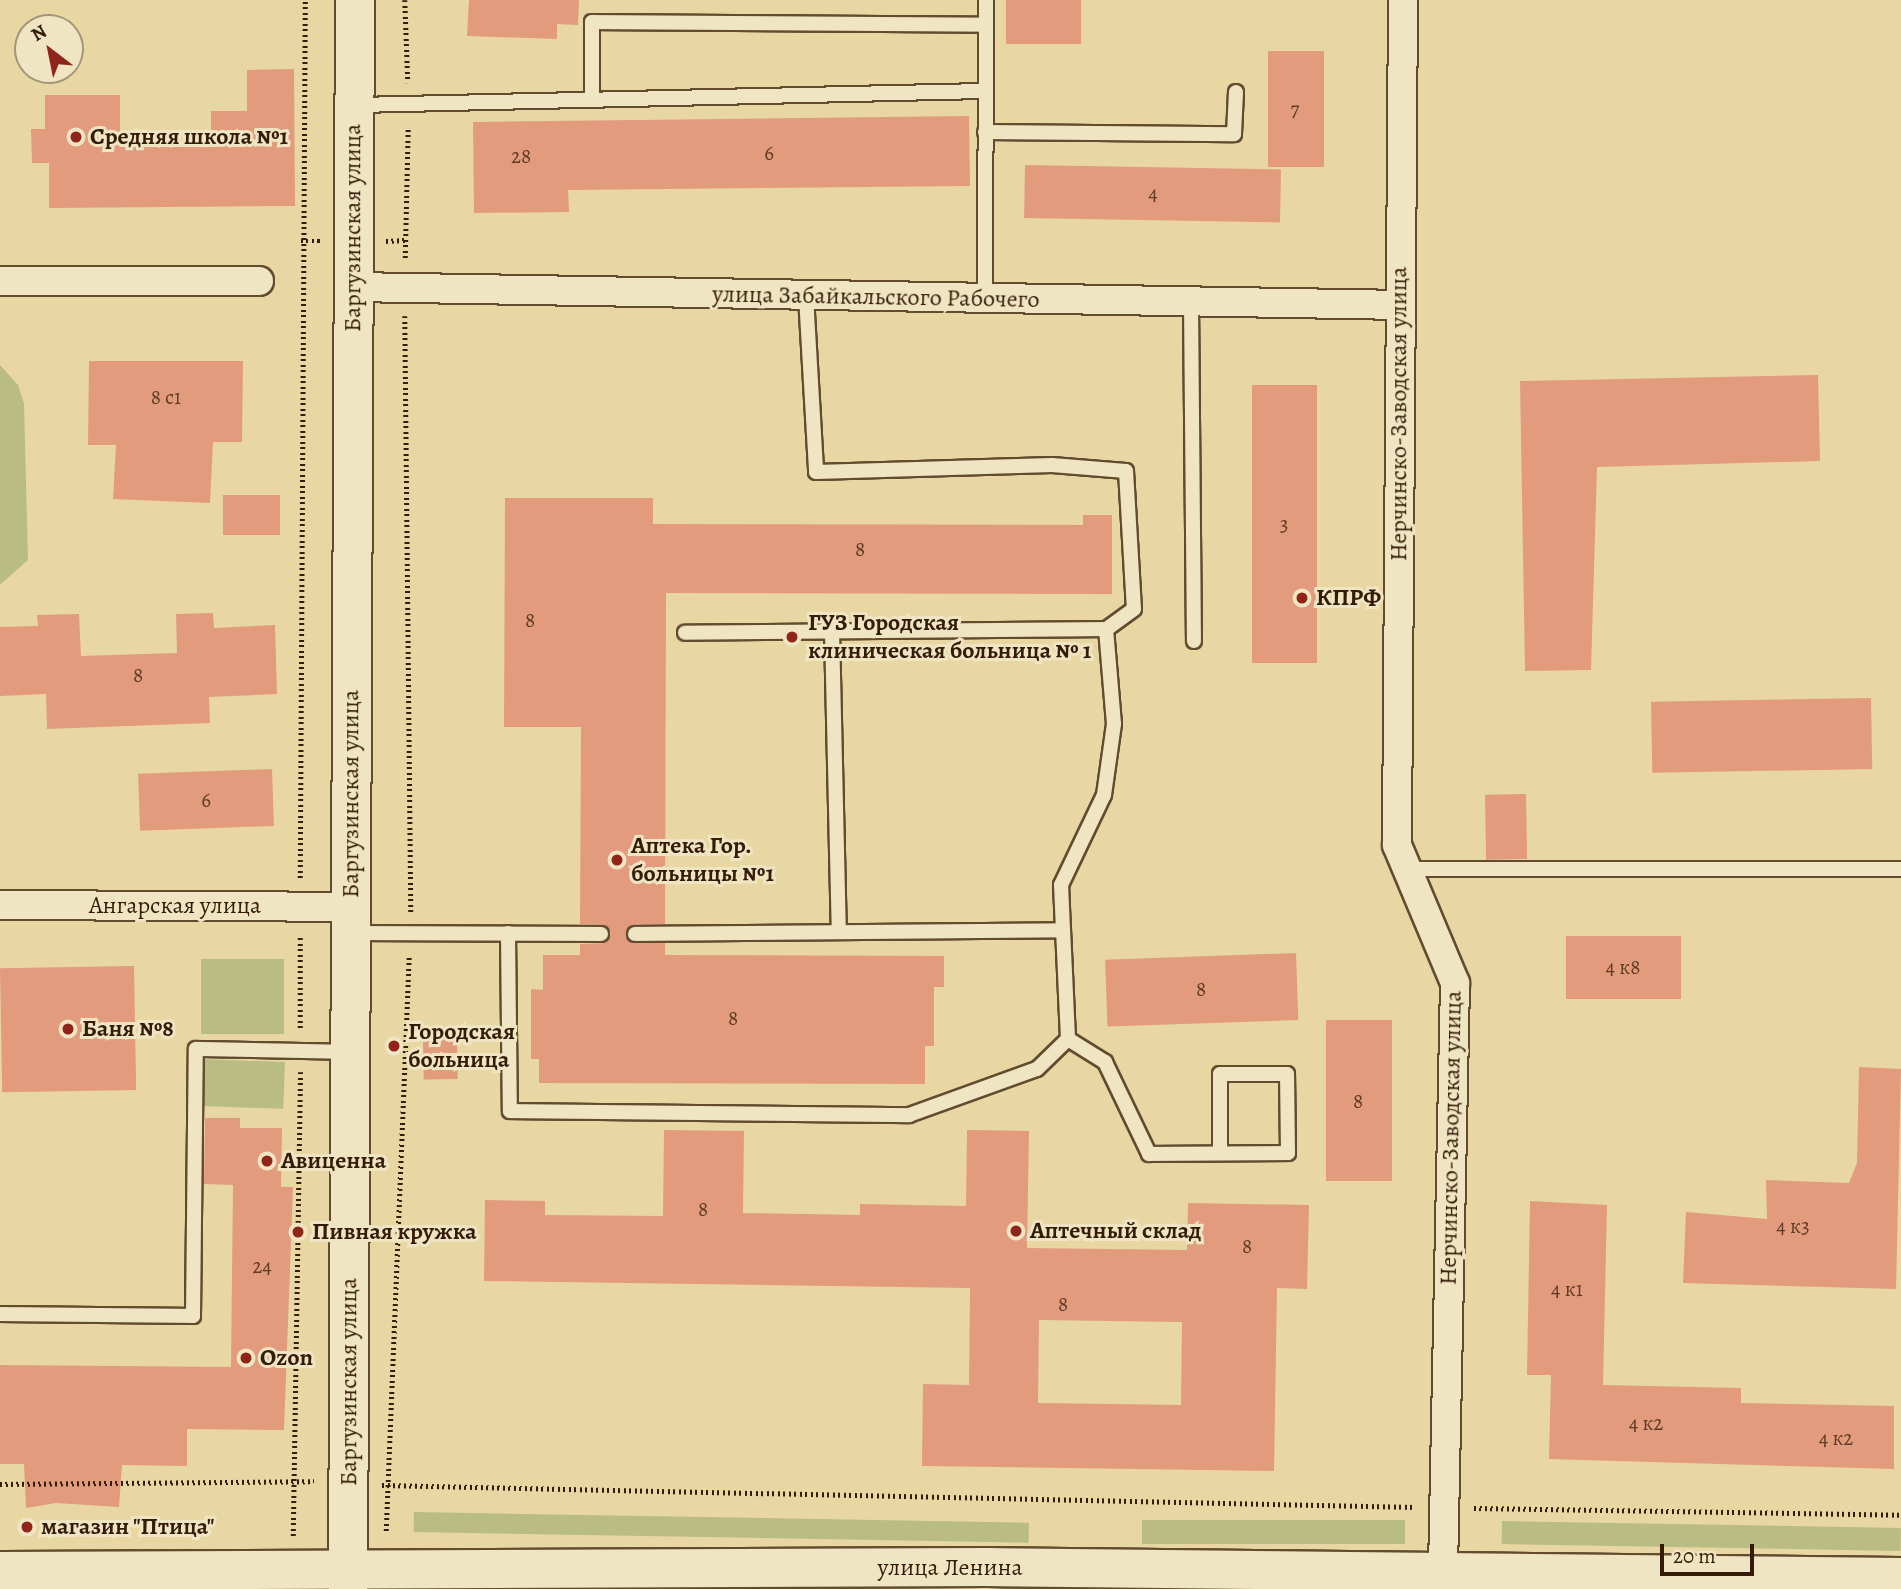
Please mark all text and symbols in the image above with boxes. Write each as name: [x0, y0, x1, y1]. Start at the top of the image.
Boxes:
north arrow: [14, 14, 84, 84]
text: N: [26, 18, 52, 48]
house number: 7: [1291, 96, 1299, 122]
place label: Средняя школа №1: [90, 123, 288, 151]
street label: Баргузинская улица: [339, 124, 367, 332]
marker: Средняя школа №1: [68, 129, 84, 145]
house number: 6: [764, 140, 774, 166]
house number: 28: [511, 143, 531, 169]
house number: 4: [1148, 180, 1158, 206]
street label: Нерчинско-Заводская улица: [1385, 267, 1413, 561]
street label: улица Забайкальского Рабочего: [712, 280, 1040, 314]
house number: 8 с1: [151, 384, 181, 410]
house number: 3: [1280, 511, 1288, 537]
house number: 8: [855, 536, 865, 562]
place label: КПРФ: [1316, 584, 1381, 612]
marker: КПРФ: [1294, 590, 1310, 606]
house number: 8: [525, 607, 535, 633]
place label: ГУЗ Городская клиническая больница № 1: [808, 609, 1091, 665]
marker: ГУЗ Городская клиническая больница № 1: [782, 627, 802, 647]
house number: 8: [133, 662, 143, 688]
street label: Баргузинская улица: [337, 690, 365, 898]
house number: 6: [201, 787, 211, 813]
place label: Аптека Гор. больницы №1: [631, 832, 774, 888]
marker: Аптека Гор. больницы №1: [609, 852, 625, 868]
street label: Ангарская улица: [89, 892, 261, 920]
house number: 4 к8: [1606, 954, 1640, 980]
house number: 8: [1196, 976, 1206, 1002]
street label: Нерчинско-Заводская улица: [1434, 991, 1468, 1285]
house number: 8: [728, 1005, 738, 1031]
place label: Баня №8: [82, 1015, 174, 1043]
place label: Городская больница: [408, 1018, 515, 1074]
marker: Баня №8: [60, 1021, 76, 1037]
marker: Городская больница: [386, 1038, 402, 1054]
house number: 8: [1353, 1088, 1363, 1114]
place label: Авиценна: [281, 1147, 386, 1175]
marker: Авиценна: [259, 1153, 275, 1169]
house number: 8: [698, 1196, 708, 1222]
house number: 4 к3: [1776, 1213, 1810, 1239]
place label: Аптечный склад: [1030, 1217, 1202, 1245]
place label: Пивная кружка: [312, 1218, 477, 1246]
marker: Аптечный склад: [1008, 1223, 1024, 1239]
marker: Пивная кружка: [290, 1224, 306, 1240]
house number: 8: [1242, 1233, 1252, 1259]
house number: 24: [252, 1253, 272, 1279]
house number: 4 к1: [1551, 1276, 1583, 1302]
street label: Баргузинская улица: [335, 1278, 363, 1486]
house number: 8: [1058, 1291, 1068, 1317]
place label: Ozon: [260, 1344, 313, 1372]
marker: Ozon: [238, 1350, 254, 1366]
house number: 4 к2: [1629, 1410, 1663, 1436]
house number: 4 к2: [1819, 1425, 1853, 1451]
place label: магазин "Птица": [41, 1513, 215, 1541]
marker: магазин "Птица": [19, 1519, 35, 1535]
scale bar: [1663, 1530, 1758, 1574]
text: 20 m: [1673, 1542, 1716, 1570]
street label: улица Ленина: [877, 1554, 1023, 1582]

